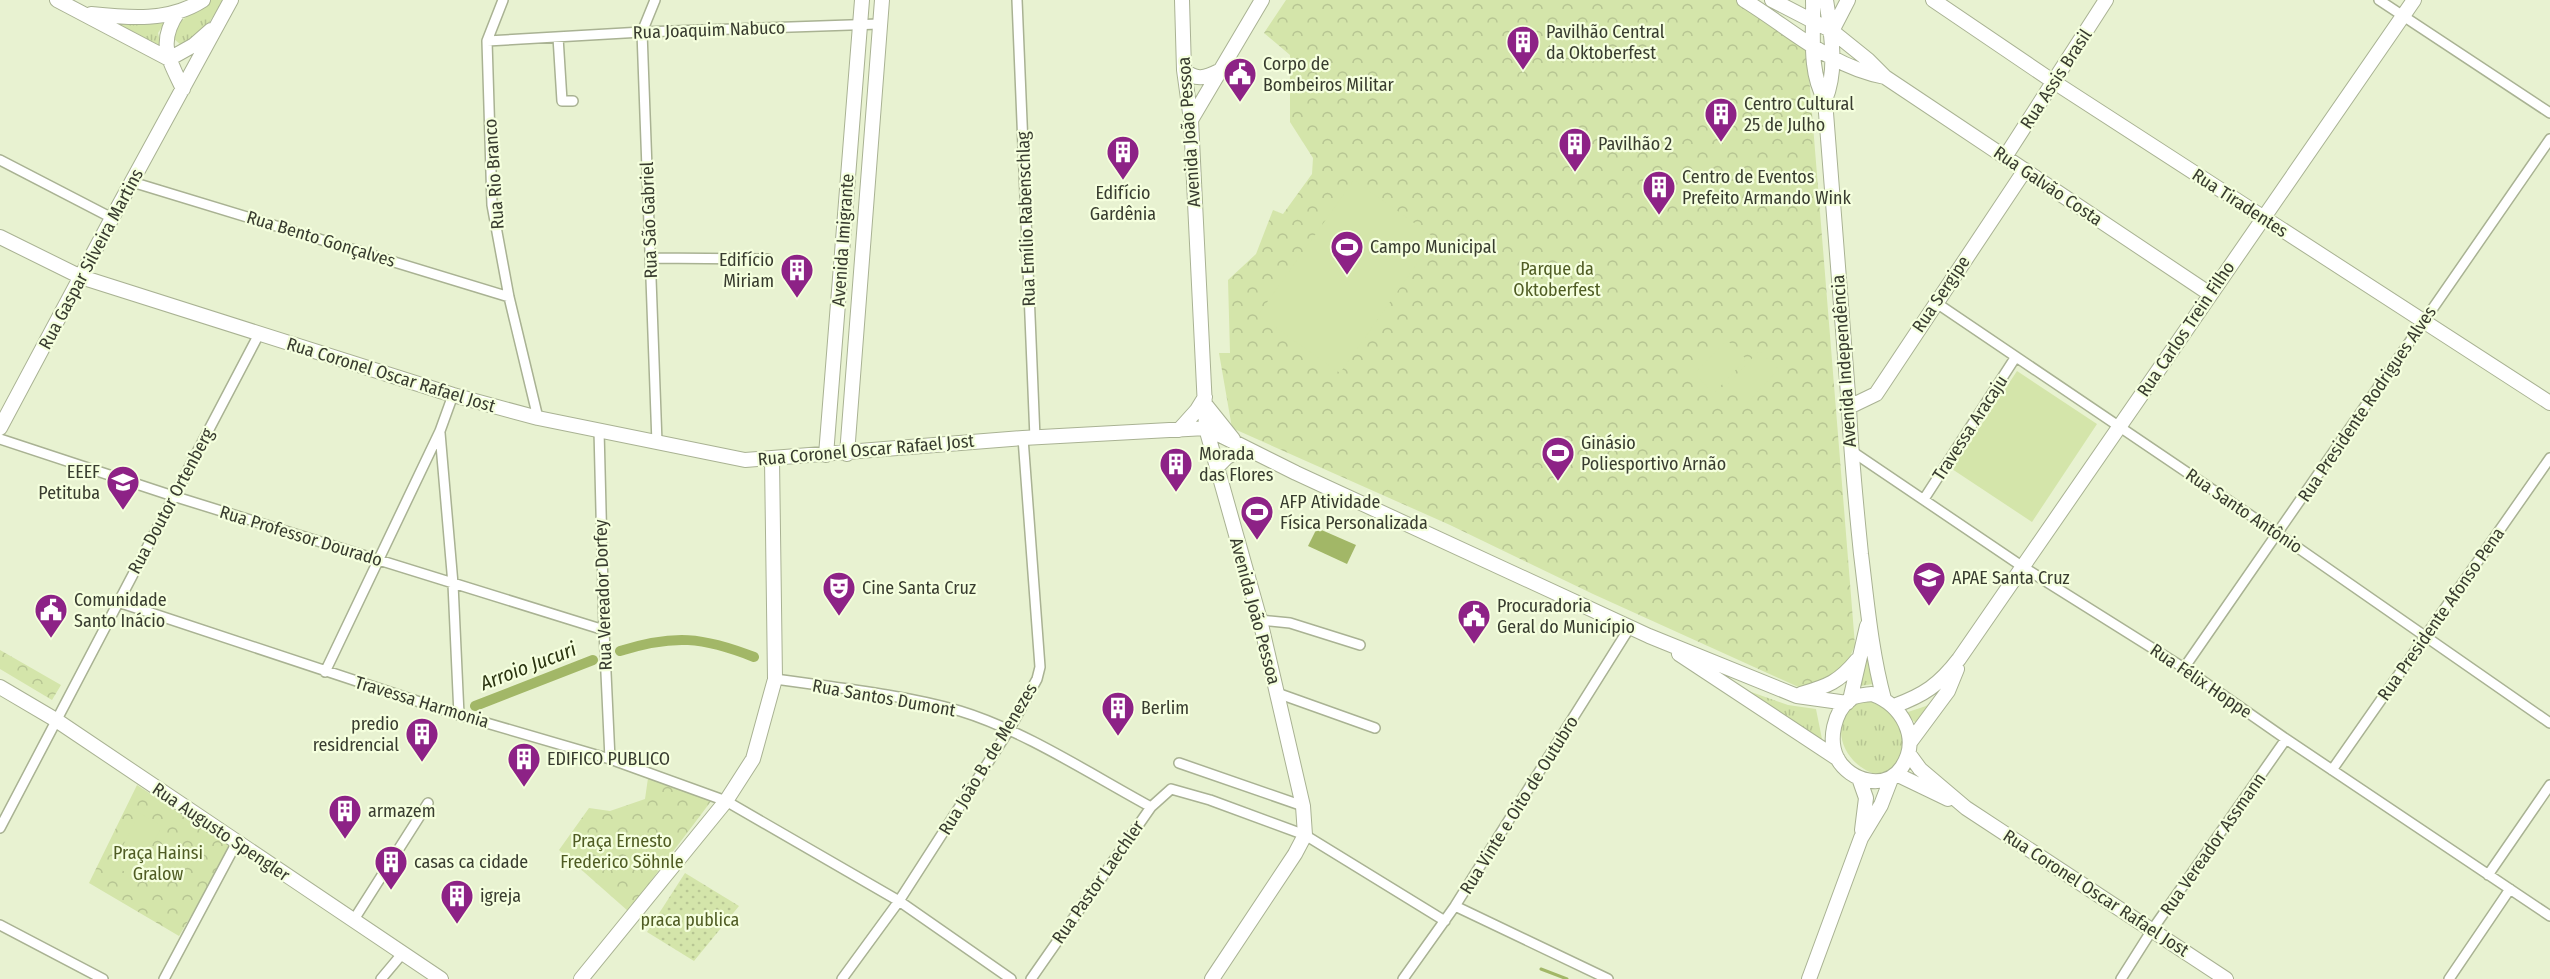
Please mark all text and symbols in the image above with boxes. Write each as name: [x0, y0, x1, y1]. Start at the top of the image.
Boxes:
street label: Rua Joaquim Nabuco: [632, 16, 786, 44]
place label: Pavilhão Central da Oktoberfest: [1546, 21, 1665, 64]
building icon: Pavilhão Central da Oktoberfest: [1505, 24, 1541, 71]
street label: Rua Assis Brasil: [2016, 25, 2097, 133]
place label: Corpo de Bombeiros Militar: [1263, 53, 1395, 96]
street label: Avenida João Pessoa: [1173, 56, 1205, 208]
public building icon: Corpo de Bombeiros Militar: [1222, 56, 1258, 103]
place label: Centro Cultural 25 de Julho: [1744, 93, 1854, 136]
building icon: Centro Cultural 25 de Julho: [1703, 96, 1739, 143]
street label: Rua Rio Branco: [479, 118, 509, 230]
building icon: Pavilhão 2: [1557, 126, 1593, 173]
street label: Rua Emílio Rabenschlag: [1012, 131, 1040, 307]
place label: Pavilhão 2: [1598, 133, 1672, 155]
building icon: Edifício Gardênia: [1105, 134, 1141, 181]
street label: Rua Galvão Costa: [1989, 141, 2107, 231]
street label: Rua São Gabriel: [636, 161, 662, 279]
street label: Rua Tiradentes: [2188, 164, 2292, 242]
street label: Rua Gaspar Silveira Martins: [34, 165, 148, 353]
place label: Centro de Eventos Prefeito Armando Wink: [1682, 166, 1852, 209]
building icon: Centro de Eventos Prefeito Armando Wink: [1641, 169, 1677, 216]
street label: Avenida Imigrante: [827, 173, 859, 307]
place label: Edifício Gardênia: [1090, 182, 1156, 225]
street label: Rua Bento Gonçalves: [244, 206, 398, 272]
sports icon: Campo Municipal: [1329, 229, 1365, 276]
place label: Campo Municipal: [1370, 236, 1496, 258]
place label: Edifício Miriam: [719, 249, 774, 292]
street label: Rua Sergipe: [1907, 251, 1975, 336]
building icon: Edifício Miriam: [779, 252, 815, 299]
street label: Rua Carlos Trein Filho: [2133, 257, 2239, 401]
park label: Parque da Oktoberfest: [1513, 258, 1601, 301]
street label: Avenida Independência: [1827, 274, 1861, 448]
street label: Rua Presidente Rodrigues Alves: [2293, 302, 2441, 506]
street label: Rua Coronel Oscar Rafael Jost: [284, 333, 498, 417]
street label: Travessa Aracaju: [1928, 371, 2012, 485]
street label: Rua Doutor Ortenberg: [123, 424, 219, 578]
street label: Rua Coronel Oscar Rafael Jost: [757, 430, 975, 470]
place label: Ginásio Poliesportivo Arnão: [1581, 432, 1726, 475]
sports icon: Ginásio Poliesportivo Arnão: [1540, 435, 1576, 482]
place label: Morada das Flores: [1199, 443, 1274, 486]
building icon: Morada das Flores: [1158, 446, 1194, 493]
place label: EEEF Petituba: [38, 461, 100, 504]
school or university icon: EEEF Petituba: [105, 464, 141, 511]
street label: Rua Santo Antônio: [2181, 464, 2307, 558]
place label: AFP Atividade Física Personalizada: [1280, 491, 1428, 534]
sports icon: AFP Atividade Física Personalizada: [1239, 494, 1275, 541]
street label: Rua Professor Dourado: [217, 501, 385, 571]
street label: Rua Vereador Dorfey: [589, 519, 617, 671]
street label: Rua Presidente Afonso Pena: [2373, 523, 2509, 705]
street label: Avenida João Pessoa: [1225, 535, 1285, 687]
school or university icon: APAE Santa Cruz: [1911, 560, 1947, 607]
place label: APAE Santa Cruz: [1952, 567, 2070, 589]
theatre icon: Cine Santa Cruz: [821, 570, 857, 617]
place label: Cine Santa Cruz: [862, 577, 976, 599]
place label: Comunidade Santo Inácio: [74, 589, 167, 632]
public building icon: Comunidade Santo Inácio: [33, 592, 69, 639]
place label: Procuradoria Geral do Município: [1497, 595, 1635, 638]
public building icon: Procuradoria Geral do Município: [1456, 598, 1492, 645]
water label: Arroio Jucuri: [476, 637, 579, 696]
street label: Rua Félix Hoppe: [2146, 639, 2256, 723]
street label: Travessa Harmonia: [352, 671, 492, 733]
street label: Rua Santos Dumont: [811, 675, 957, 721]
street label: Rua João B. de Menezes: [934, 679, 1042, 839]
building icon: Berlim: [1100, 690, 1136, 737]
place label: Berlim: [1141, 697, 1189, 719]
street label: Rua Vinte e Oito de Outubro: [1455, 712, 1583, 898]
place label: predio residrencial: [313, 713, 399, 756]
building icon: predio residrencial: [404, 716, 440, 763]
building icon: EDIFICO PUBLICO: [506, 741, 542, 788]
place label: EDIFICO PUBLICO: [547, 748, 670, 770]
street label: Rua Vereador Assmann: [2155, 768, 2271, 920]
street label: Rua Augusto Spengler: [148, 778, 294, 887]
building icon: armazem: [327, 793, 363, 840]
place label: armazem: [368, 800, 435, 822]
street label: Rua Pastor Laechler: [1047, 816, 1149, 948]
street label: Rua Coronel Oscar Rafael Jost: [1999, 825, 2193, 961]
park label: Praça Ernesto Frederico Söhnle: [560, 830, 684, 873]
park label: Praça Hainsi Gralow: [113, 842, 203, 885]
building icon: casas ca cidade: [373, 844, 409, 891]
place label: casas ca cidade: [414, 851, 528, 873]
building icon: igreja: [439, 878, 475, 925]
place label: igreja: [480, 885, 521, 907]
park label: praca publica: [641, 909, 740, 931]

